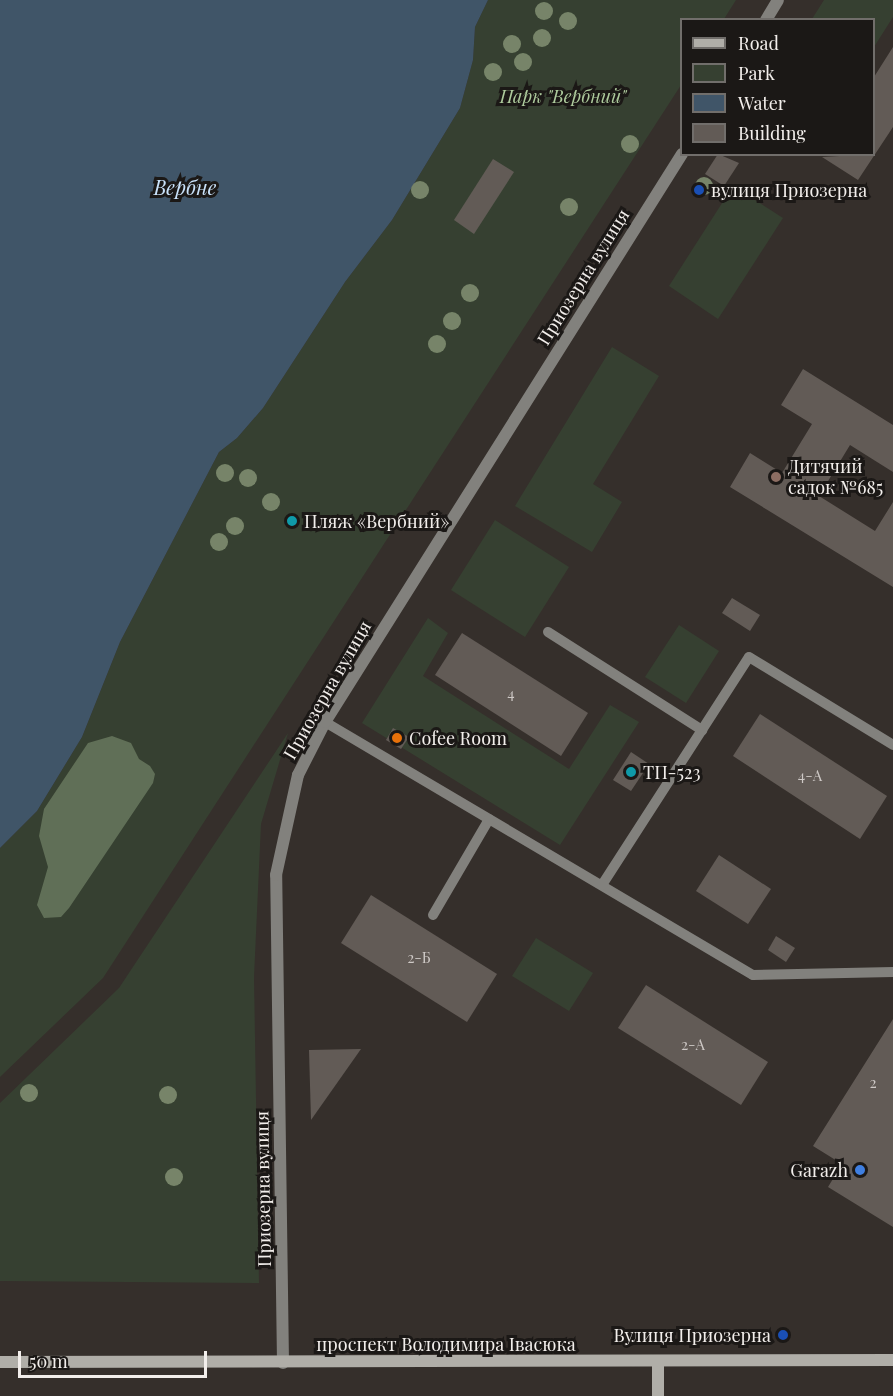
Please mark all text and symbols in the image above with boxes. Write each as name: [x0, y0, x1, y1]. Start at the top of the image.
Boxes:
legend: [680, 18, 875, 156]
text: Road: [738, 31, 779, 55]
text: Park: [738, 61, 775, 85]
park label: Парк "Вербний": [500, 85, 626, 107]
text: Water: [738, 91, 786, 115]
text: Building: [738, 121, 806, 145]
water label: Вербне: [154, 174, 216, 198]
place label: вулиця Приозерна: [711, 179, 867, 201]
marker: вулиця Приозерна: [692, 183, 706, 197]
street label: Приозерна вулиця: [532, 205, 634, 349]
place label: Дитячий садок №685: [788, 456, 883, 498]
marker: Дитячий садок №685: [769, 470, 783, 484]
place label: Пляж «Вербний»: [304, 510, 449, 532]
marker: Пляж «Вербний»: [285, 514, 299, 528]
street label: Приозерна вулиця: [279, 617, 375, 763]
house number: 4: [507, 685, 515, 703]
place label: Cofee Room: [409, 727, 507, 749]
marker: Cofee Room: [390, 731, 404, 745]
place label: ТП-523: [643, 761, 701, 783]
marker: ТП-523: [624, 765, 638, 779]
house number: 4-А: [798, 767, 822, 785]
house number: 2-Б: [407, 949, 431, 967]
house number: 2-А: [681, 1036, 705, 1054]
house number: 2: [869, 1074, 877, 1092]
street label: Приозерна вулиця: [251, 1111, 275, 1267]
place label: Garazh: [790, 1159, 848, 1181]
marker: Garazh: [853, 1163, 867, 1177]
place label: Вулиця Приозерна: [613, 1324, 771, 1346]
marker: Вулиця Приозерна: [776, 1328, 790, 1342]
street label: проспект Володимира Івасюка: [316, 1333, 576, 1355]
scale bar: [21, 1339, 210, 1377]
text: 50 m: [29, 1349, 68, 1373]

